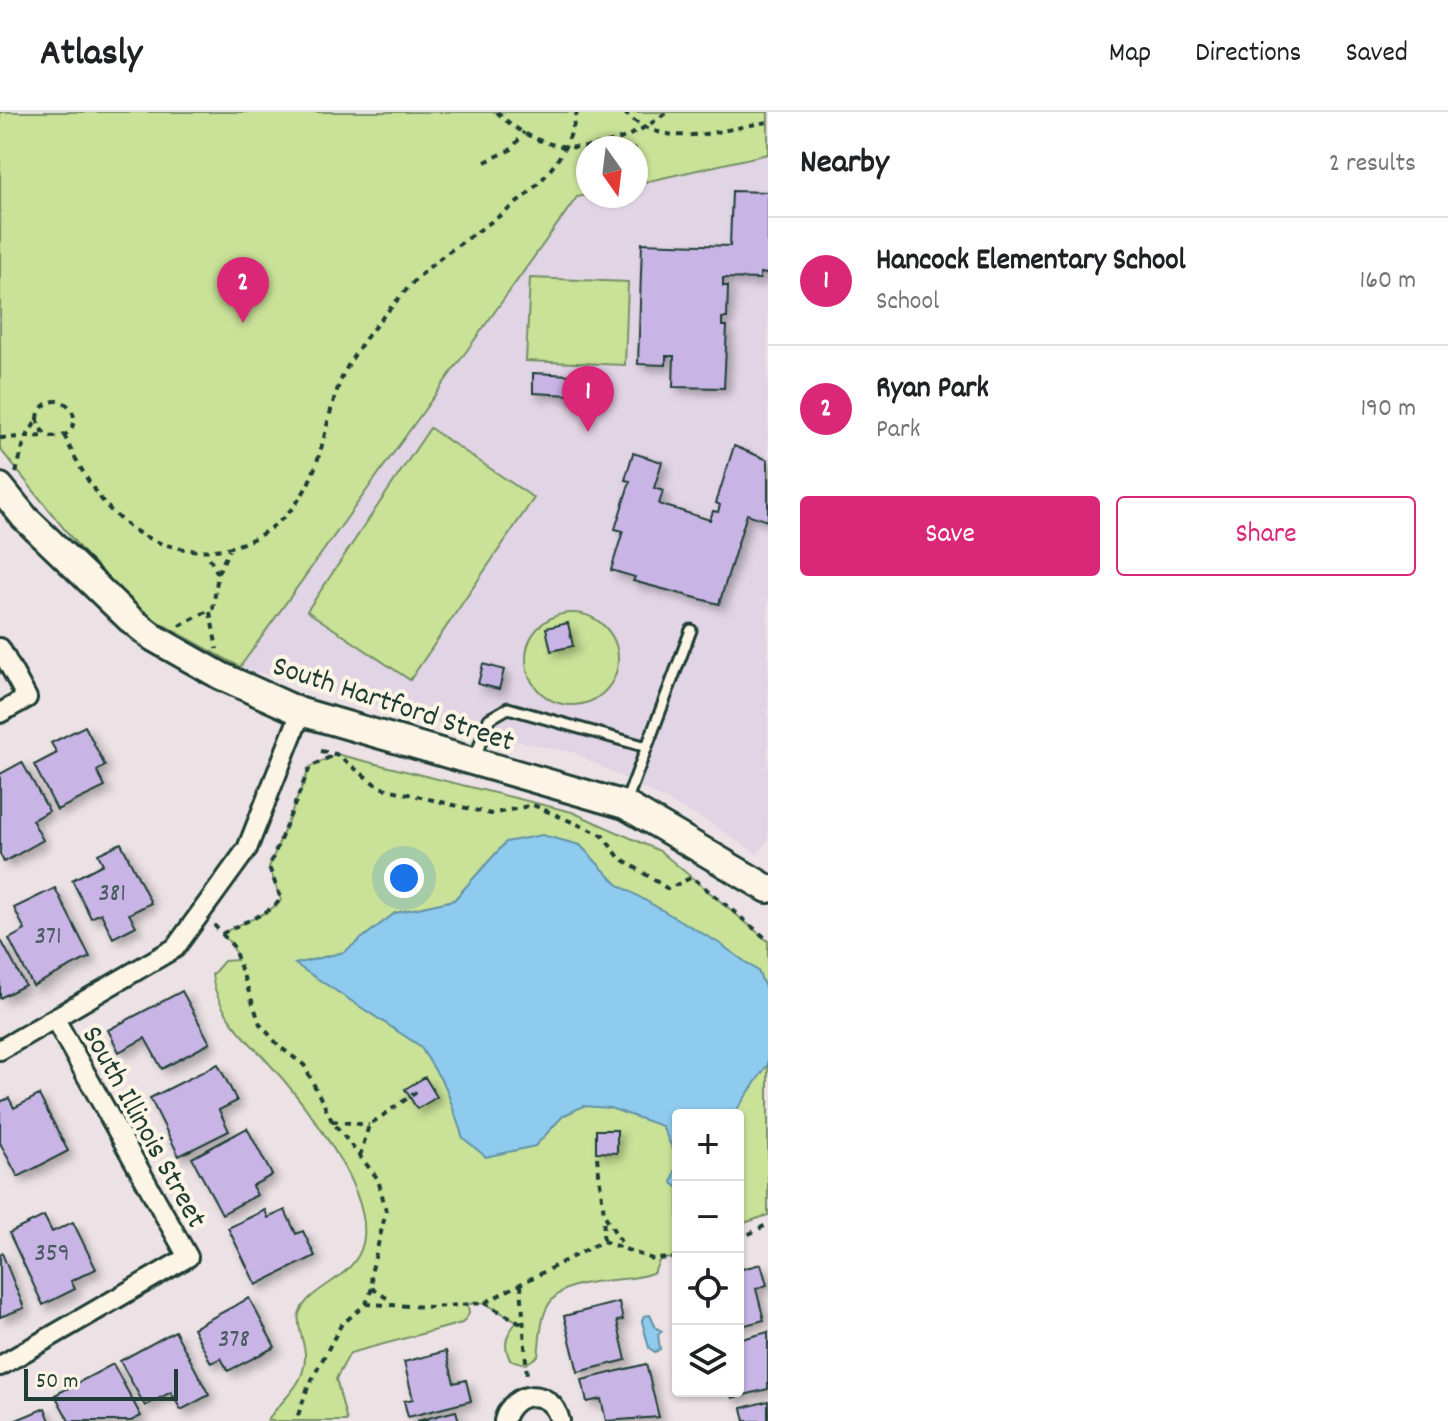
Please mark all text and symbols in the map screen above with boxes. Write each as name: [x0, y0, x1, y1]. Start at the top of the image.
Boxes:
text: Atlasly: [40, 28, 142, 83]
text: Map: [1109, 35, 1151, 75]
text: Directions: [1195, 35, 1301, 75]
text: Saved: [1345, 35, 1408, 75]
north arrow: [576, 136, 648, 208]
text: Nearby: [800, 140, 889, 189]
text: 2 results: [1329, 146, 1416, 183]
text: Hancock Elementary School: [876, 241, 1186, 284]
pin: 2: [217, 257, 269, 323]
text: 1: [823, 263, 829, 300]
text: 160 m: [1360, 263, 1416, 300]
text: School: [876, 284, 939, 321]
pin: 1: [562, 366, 614, 432]
text: Ryan Park: [876, 369, 989, 412]
text: 2: [820, 391, 832, 428]
text: 190 m: [1360, 391, 1416, 428]
text: Park: [876, 412, 920, 449]
button: Save: [800, 496, 1100, 576]
button: Share: [1116, 496, 1416, 576]
street label: South Hartford Street: [266, 647, 519, 766]
your location: [384, 858, 424, 898]
house number: 381: [98, 876, 126, 913]
house number: 371: [34, 919, 62, 956]
street label: South Illinois Street: [69, 1019, 216, 1237]
map controls: [672, 1109, 744, 1397]
button: +: [672, 1109, 744, 1181]
button: −: [672, 1181, 744, 1253]
house number: 359: [34, 1236, 70, 1273]
button: locate: [672, 1253, 744, 1325]
house number: 378: [218, 1322, 250, 1359]
button: layers: [672, 1325, 744, 1397]
scale bar: [24, 1365, 178, 1401]
text: 50 m: [36, 1367, 78, 1398]

